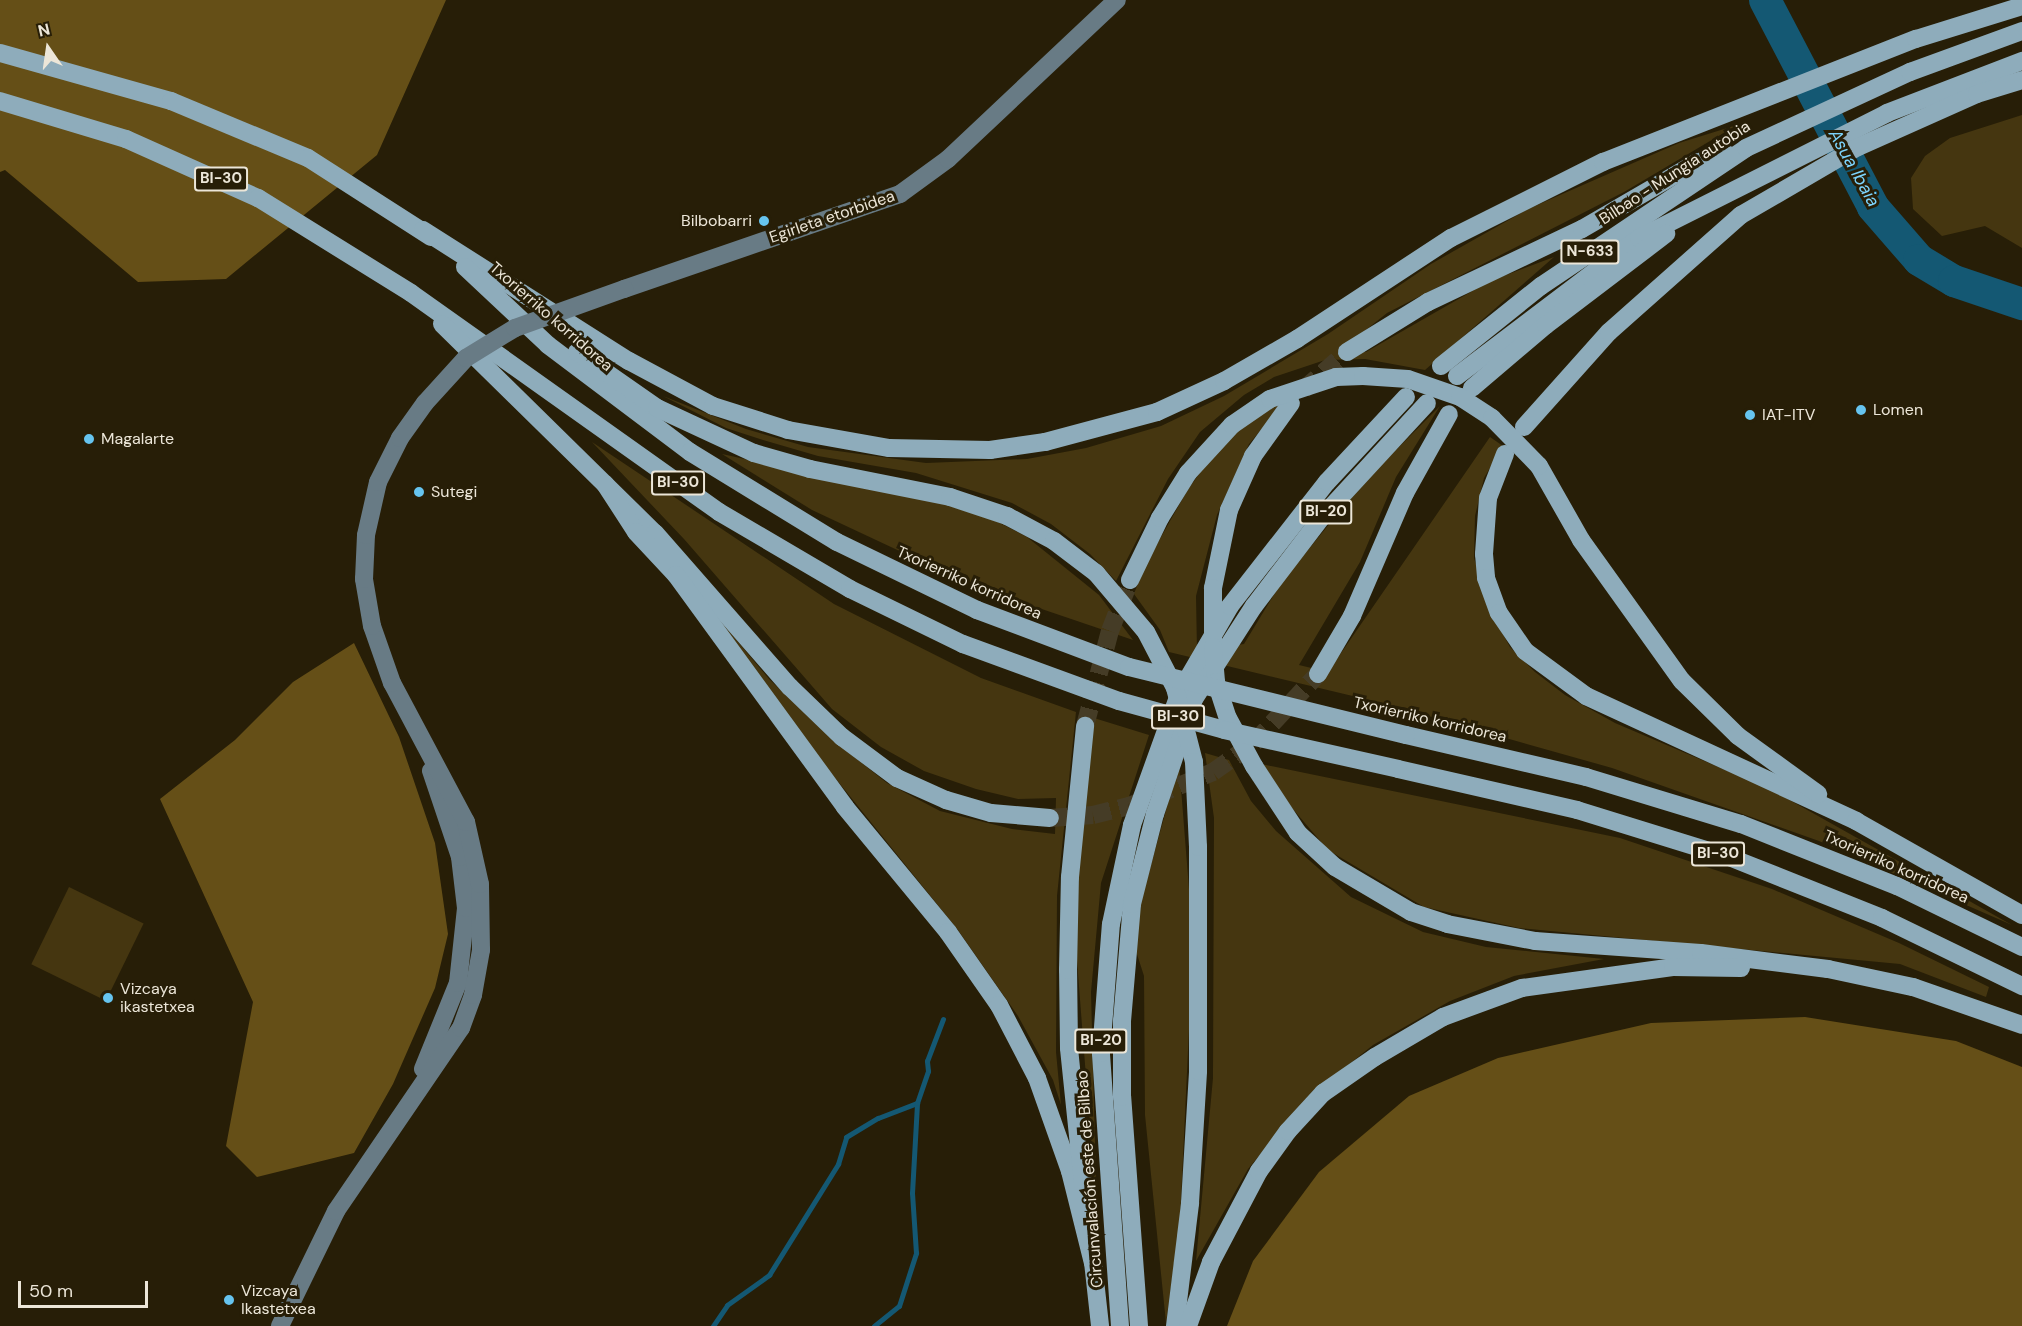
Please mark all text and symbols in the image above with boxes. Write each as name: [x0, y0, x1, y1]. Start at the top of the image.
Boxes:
north arrow: [18, 18, 78, 78]
text: N: [36, 18, 52, 42]
street label: Bilbao - Mungia autobia: [1596, 117, 1754, 229]
water label: Asua Ibaia: [1824, 125, 1884, 211]
road number: BI-30: [194, 167, 248, 191]
street label: Egirleta etorbidea: [767, 187, 897, 247]
place label: Bilbobarri: [681, 211, 752, 231]
marker: Bilbobarri: [757, 214, 771, 228]
road number: N-633: [1560, 240, 1620, 264]
street label: Txorierriko korridorea: [486, 258, 616, 376]
place label: Lomen: [1873, 400, 1923, 420]
marker: Lomen: [1854, 403, 1868, 417]
place label: IAT-ITV: [1762, 405, 1815, 425]
marker: IAT-ITV: [1743, 408, 1757, 422]
place label: Magalarte: [101, 429, 174, 449]
marker: Magalarte: [82, 432, 96, 446]
road number: BI-30: [651, 471, 705, 495]
place label: Sutegi: [431, 482, 477, 502]
marker: Sutegi: [412, 485, 426, 499]
road number: BI-20: [1299, 500, 1353, 524]
street label: Txorierriko korridorea: [894, 542, 1044, 624]
street label: Txorierriko korridorea: [1352, 693, 1508, 747]
road number: BI-30: [1151, 705, 1205, 729]
street label: Txorierriko korridorea: [1821, 826, 1971, 908]
road number: BI-30: [1691, 842, 1745, 866]
place label: Vizcaya ikastetxea: [120, 979, 195, 1017]
marker: Vizcaya ikastetxea: [101, 991, 115, 1005]
road number: BI-20: [1074, 1029, 1128, 1053]
street label: Circunvalación este de Bilbao: [1073, 1070, 1107, 1288]
scale bar: [21, 1269, 152, 1307]
text: 50 m: [29, 1279, 73, 1303]
place label: Vizcaya Ikastetxea: [241, 1281, 316, 1319]
marker: Vizcaya Ikastetxea: [222, 1293, 236, 1307]

